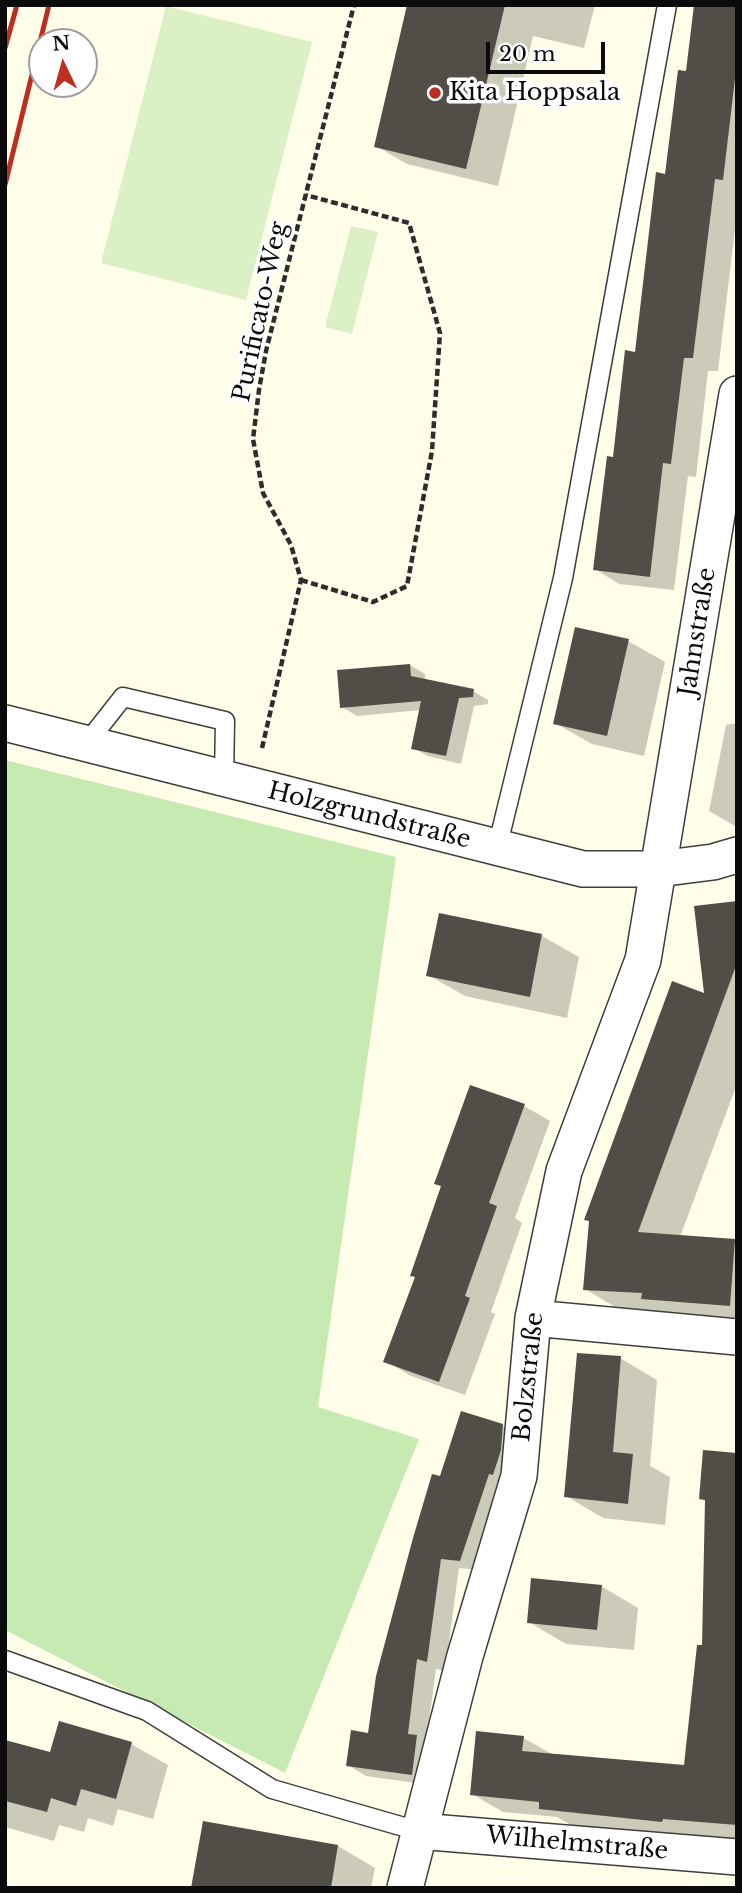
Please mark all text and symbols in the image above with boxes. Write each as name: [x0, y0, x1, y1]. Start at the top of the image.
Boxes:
north arrow: [28, 28, 98, 98]
scale bar: [490, 28, 609, 72]
text: N: [51, 31, 71, 56]
text: 20 m: [499, 41, 556, 67]
place label: Kita Hoppsala: [449, 79, 620, 107]
marker: Kita Hoppsala: [427, 85, 443, 101]
street label: Purificato-Weg: [228, 219, 294, 405]
street label: Jahnstraße: [674, 566, 722, 698]
street label: Holzgrundstraße: [265, 777, 473, 855]
street label: Bolzstraße: [508, 1311, 550, 1443]
street label: Wilhelmstraße: [485, 1822, 669, 1866]

